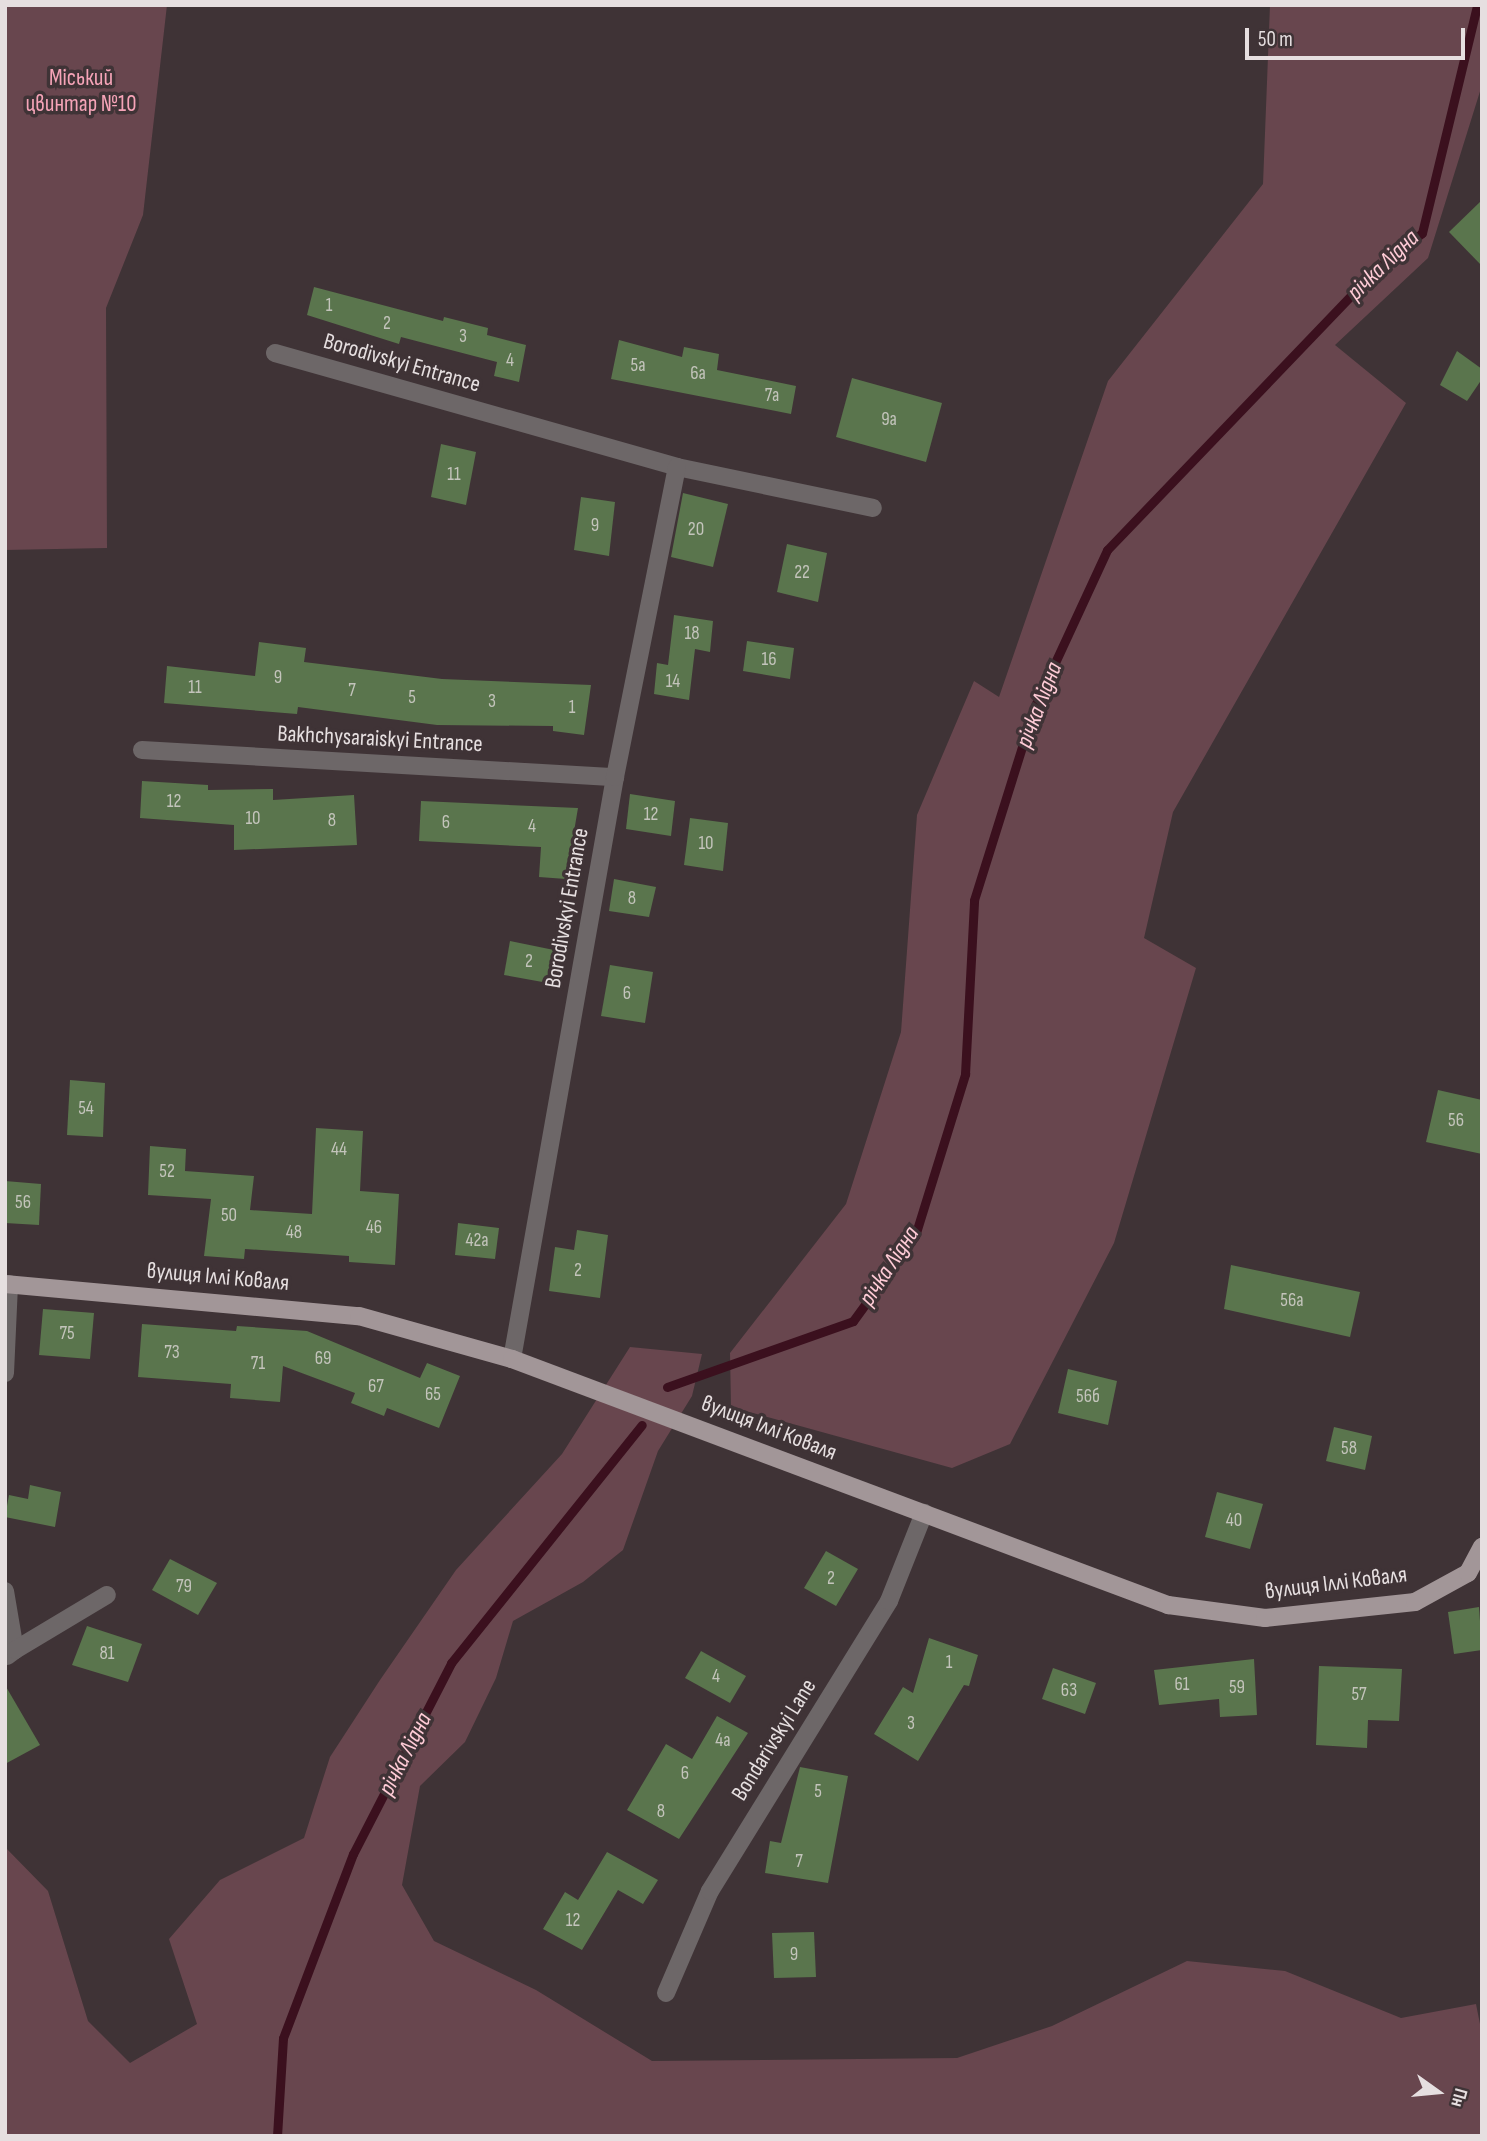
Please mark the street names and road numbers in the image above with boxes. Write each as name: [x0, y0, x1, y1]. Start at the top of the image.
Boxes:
street label: Borodivskyi Entrance: [320, 327, 484, 399]
street label: Bakhchysaraiskyi Entrance: [277, 720, 483, 758]
street label: Borodivskyi Entrance: [539, 826, 595, 990]
street label: вулиця Іллі Коваля: [146, 1257, 290, 1297]
street label: вулиця Іллі Коваля: [697, 1390, 841, 1466]
street label: вулиця Іллі Коваля: [1264, 1561, 1408, 1605]
street label: Bondarivskyi Lane: [726, 1674, 822, 1806]

